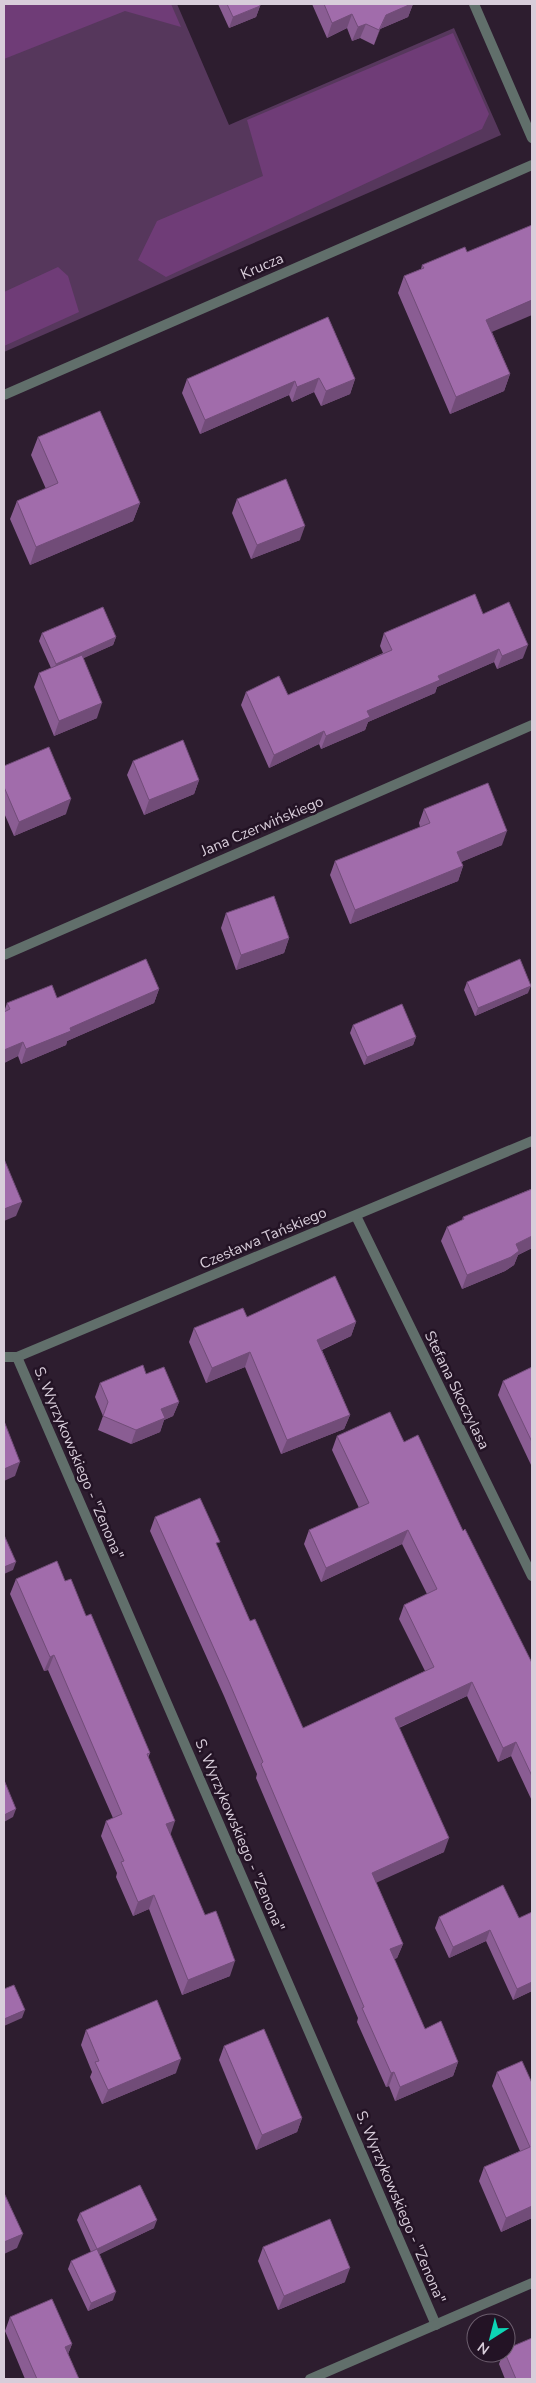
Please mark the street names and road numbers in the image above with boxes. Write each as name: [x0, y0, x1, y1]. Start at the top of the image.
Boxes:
street label: Krucza: [237, 248, 287, 284]
street label: Jana Czerwińskiego: [197, 791, 326, 861]
street label: Czesława Tańskiego: [196, 1202, 330, 1274]
street label: Stefana Skoczylasa: [420, 1327, 494, 1453]
street label: S. Wyrzykowskiego - "Zenona": [29, 1364, 129, 1562]
street label: S. Wyrzykowskiego - "Zenona": [190, 1736, 290, 1934]
street label: S. Wyrzykowskiego - "Zenona": [351, 2108, 451, 2306]

